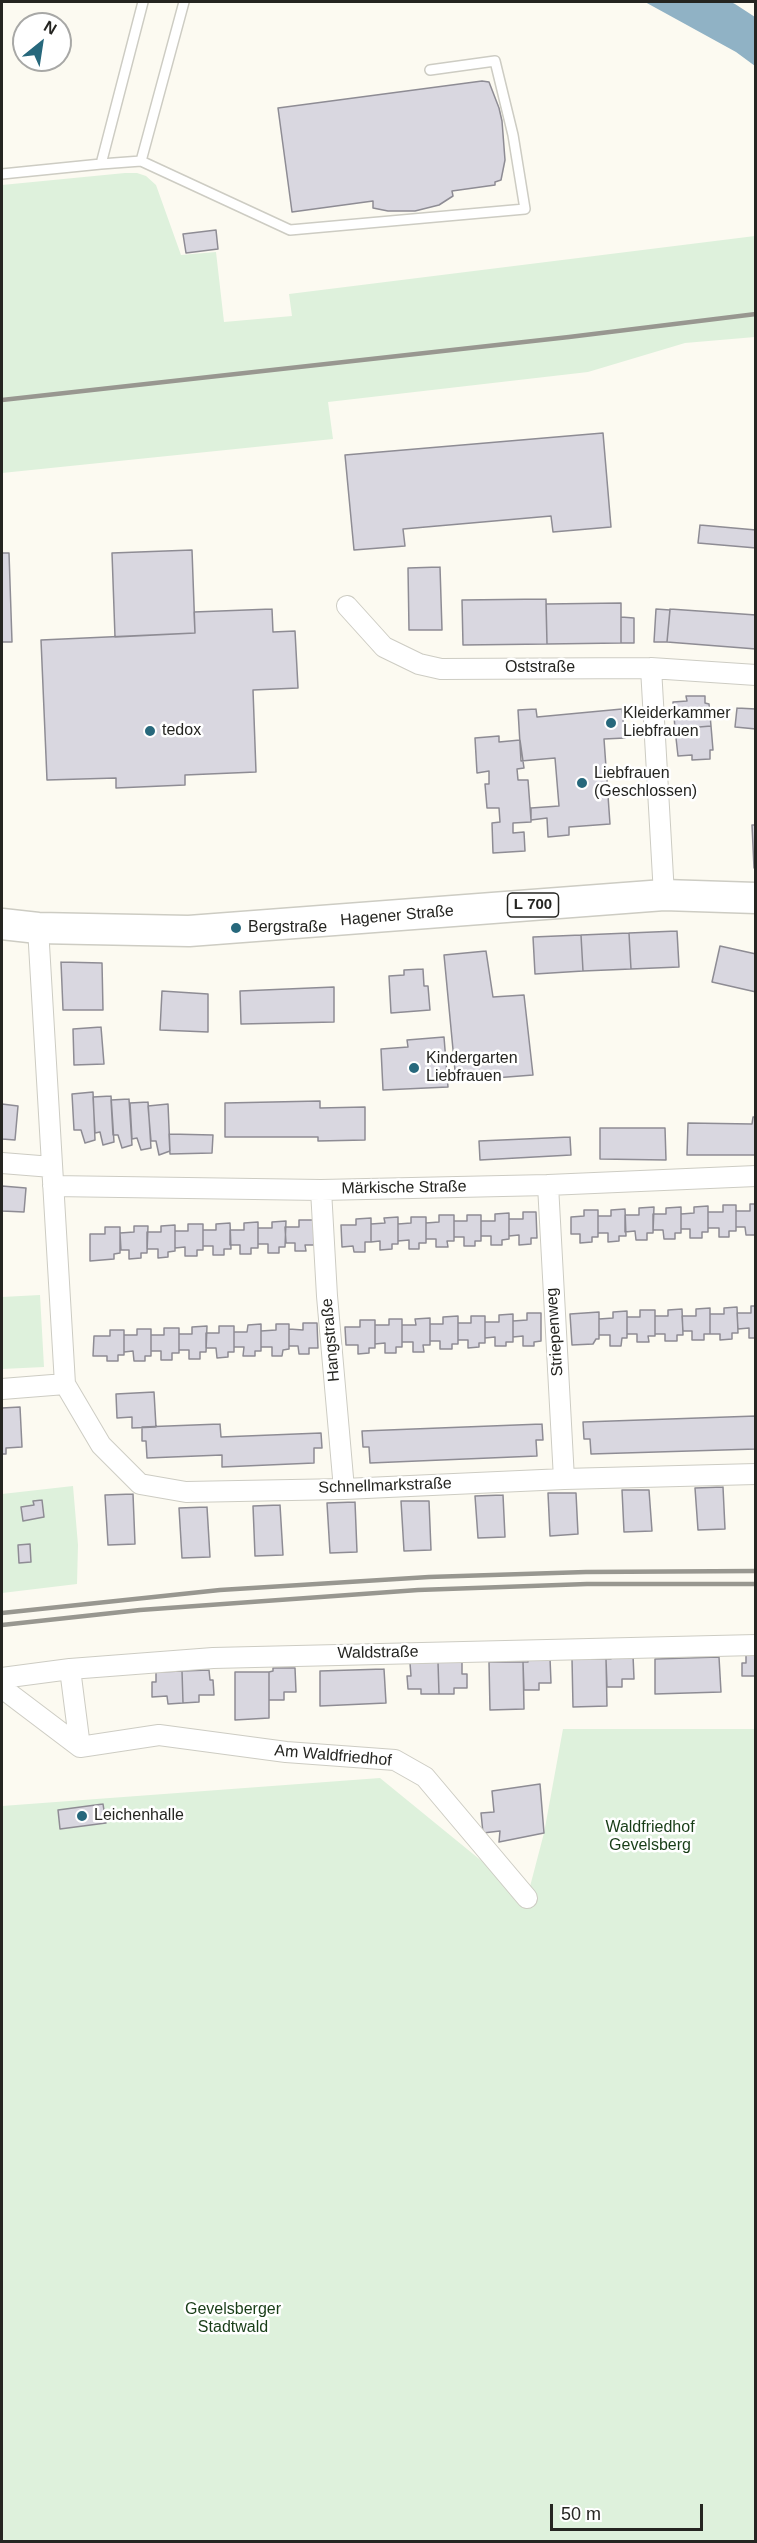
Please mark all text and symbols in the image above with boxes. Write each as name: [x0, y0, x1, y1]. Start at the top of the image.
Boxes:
north arrow: [12, 12, 72, 72]
text: N: [41, 17, 60, 38]
street label: Oststraße: [505, 658, 575, 678]
place label: Kleiderkammer Liebfrauen: [623, 704, 731, 742]
marker: Kleiderkammer Liebfrauen: [604, 716, 618, 730]
place label: tedox: [162, 721, 201, 741]
marker: tedox: [143, 724, 157, 738]
place label: Liebfrauen (Geschlossen): [594, 764, 697, 802]
marker: Liebfrauen (Geschlossen): [575, 776, 589, 790]
road number: L 700: [508, 893, 558, 917]
street label: Hagener Straße: [339, 901, 455, 931]
place label: Bergstraße: [248, 918, 327, 938]
marker: Bergstraße: [229, 921, 243, 935]
place label: Kindergarten Liebfrauen: [426, 1049, 518, 1087]
marker: Kindergarten Liebfrauen: [407, 1061, 421, 1075]
street label: Märkische Straße: [341, 1177, 467, 1199]
street label: Striepenweg: [542, 1287, 568, 1377]
street label: Hangstraße: [318, 1298, 344, 1382]
street label: Schnellmarkstraße: [318, 1474, 452, 1498]
street label: Waldstraße: [337, 1643, 419, 1663]
street label: Am Waldfriedhof: [274, 1741, 392, 1771]
place label: Leichenhalle: [94, 1806, 184, 1826]
marker: Leichenhalle: [75, 1809, 89, 1823]
park label: Waldfriedhof Gevelsberg: [605, 1818, 695, 1856]
park label: Gevelsberger Stadtwald: [185, 2300, 281, 2338]
scale bar: [553, 2492, 706, 2530]
text: 50 m: [561, 2504, 601, 2524]

